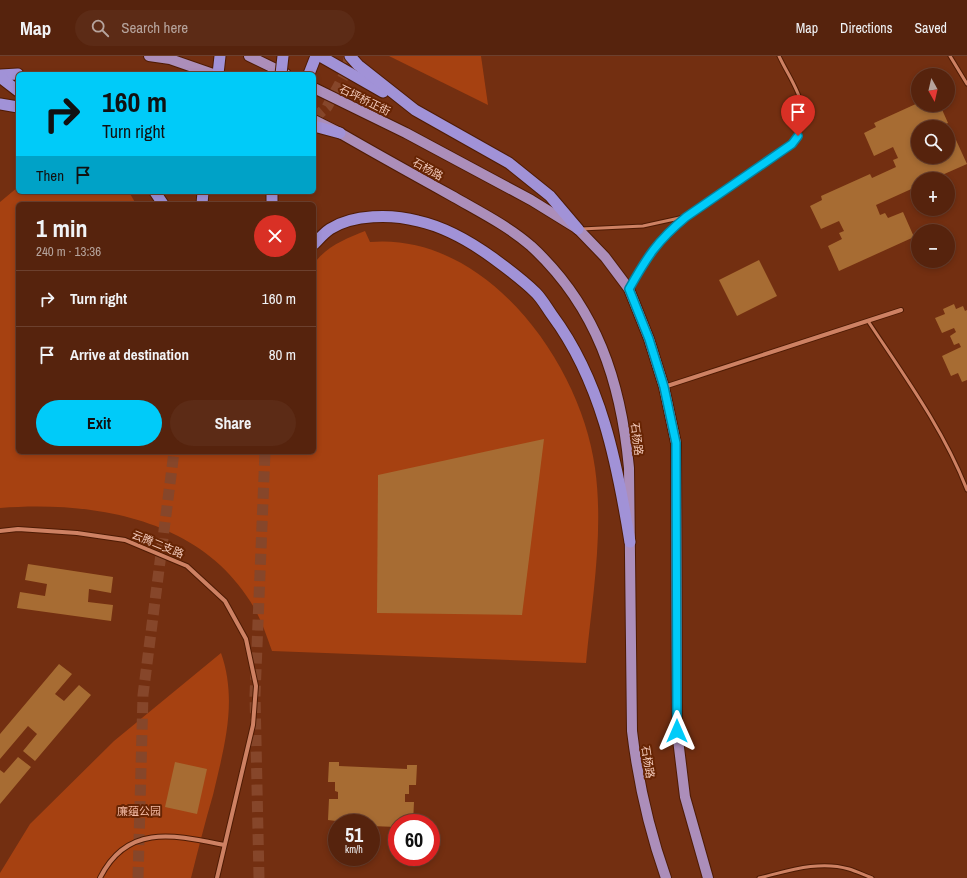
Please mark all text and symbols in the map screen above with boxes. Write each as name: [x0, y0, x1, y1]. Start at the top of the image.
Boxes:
search box: [75, 10, 355, 46]
text: Map: [20, 15, 51, 41]
icon: search: [89, 17, 111, 39]
text: Search here: [121, 17, 188, 38]
text: Map: [796, 19, 818, 37]
text: Directions: [840, 19, 892, 37]
text: Saved: [914, 19, 947, 37]
north arrow: [911, 68, 955, 112]
map controls: [911, 68, 955, 268]
street label: 石坪桥正街: [337, 82, 393, 118]
text: 160 m: [102, 83, 167, 121]
icon: right: [36, 88, 88, 140]
pin: [781, 95, 815, 136]
icon: arrive: [787, 101, 809, 123]
text: Turn right: [102, 119, 165, 144]
button: search: [911, 120, 955, 164]
street label: 石杨路: [410, 155, 446, 183]
icon: arrive: [72, 164, 94, 186]
text: Then: [36, 165, 64, 186]
button: +: [911, 172, 955, 216]
text: 1 min: [36, 212, 87, 244]
button: close: [254, 215, 296, 257]
button: −: [911, 224, 955, 268]
text: 240 m · 13:36: [36, 243, 101, 260]
icon: right: [36, 288, 58, 310]
text: Turn right: [70, 288, 127, 309]
text: 160 m: [262, 288, 296, 309]
icon: arrive: [36, 344, 58, 366]
text: Arrive at destination: [70, 344, 189, 365]
text: 80 m: [269, 344, 296, 365]
button: Exit: [36, 400, 162, 446]
button: Share: [170, 400, 296, 446]
street label: 石杨路: [628, 422, 646, 456]
street label: 云腾二支路: [130, 527, 186, 561]
position arrow: [656, 710, 698, 752]
street label: 石杨路: [639, 745, 657, 779]
park label: 廉蕴公园: [117, 804, 161, 818]
speed limit sign: 60: [388, 814, 440, 866]
text: 51: [345, 821, 363, 848]
text: km/h: [345, 843, 363, 856]

